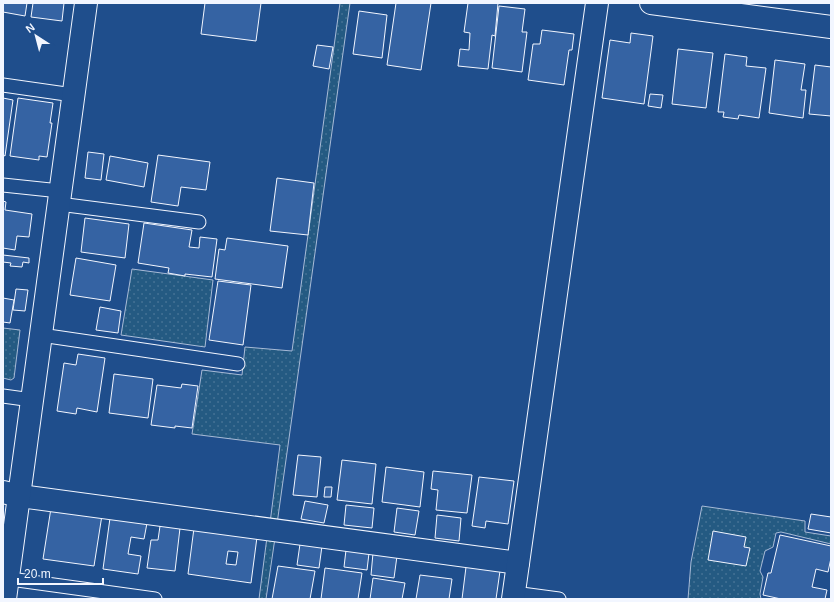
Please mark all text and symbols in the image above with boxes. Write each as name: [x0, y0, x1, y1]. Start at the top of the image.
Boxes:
north arrow: [16, 16, 56, 56]
text: N: [23, 21, 37, 35]
scale bar: [18, 560, 103, 586]
text: 20 m: [24, 567, 51, 581]

